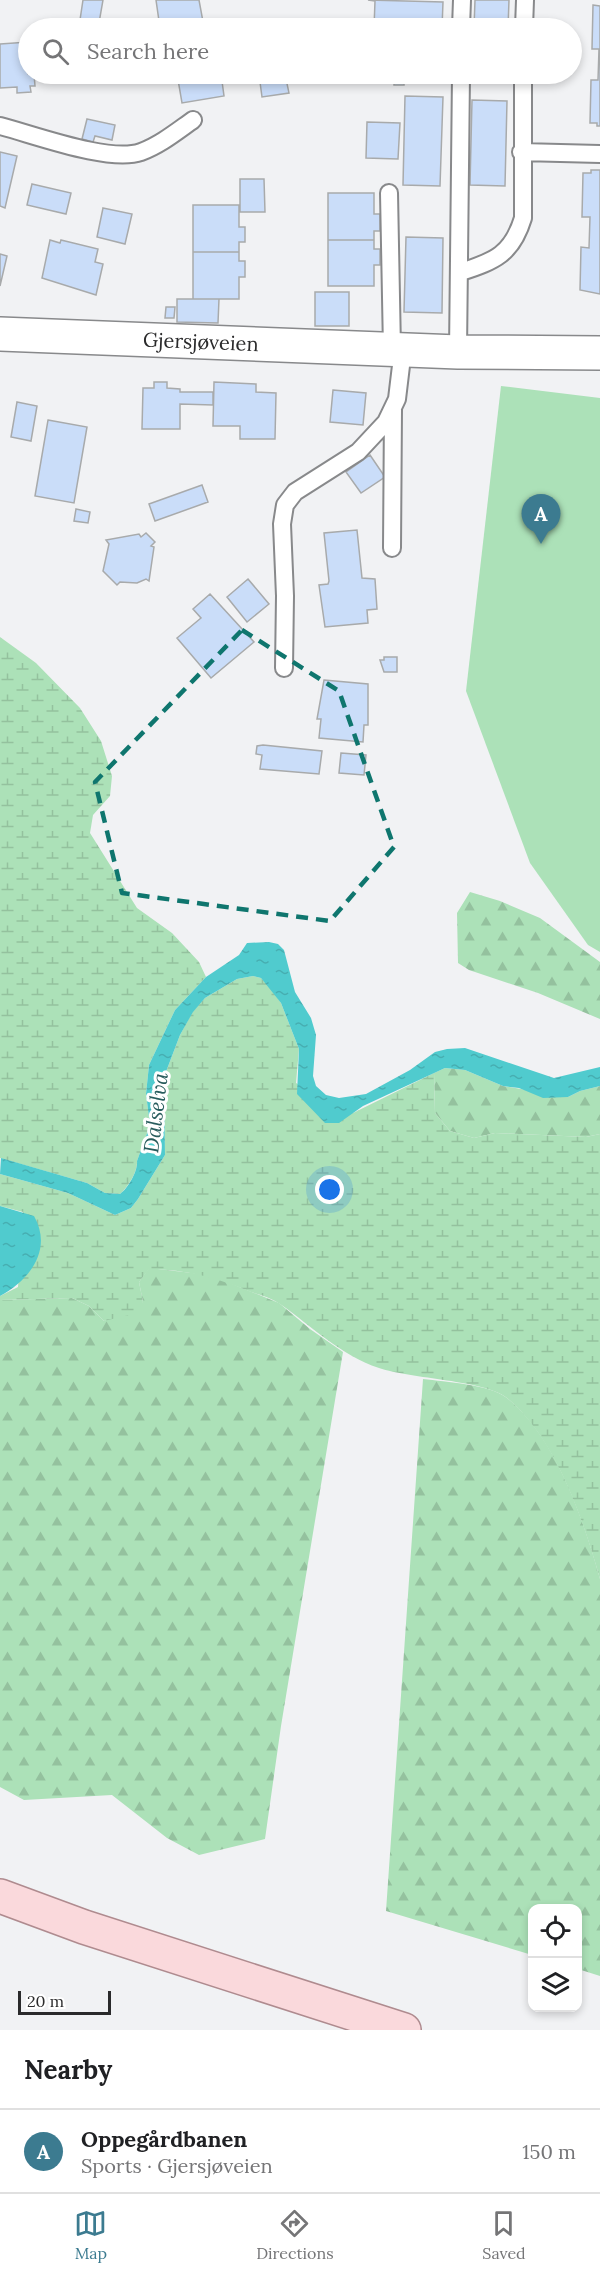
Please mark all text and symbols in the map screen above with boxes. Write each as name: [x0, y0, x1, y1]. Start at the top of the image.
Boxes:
search box: [18, 18, 582, 84]
icon: search: [39, 35, 72, 68]
text: Search here: [87, 37, 209, 65]
street label: Gjersjøveien: [143, 327, 259, 356]
pin: A: [522, 494, 560, 544]
water label: Dalselva: [137, 1071, 174, 1155]
your location: [315, 1175, 344, 1204]
map controls: [528, 1904, 582, 2012]
button: locate: [528, 1904, 582, 1958]
button: layers: [528, 1958, 582, 2012]
scale bar: [18, 1988, 111, 2016]
text: 20 m: [27, 1991, 64, 2011]
text: Nearby: [24, 2053, 112, 2086]
text: Oppegårdbanen: [81, 2125, 247, 2153]
text: A: [37, 2139, 50, 2164]
text: 150 m: [522, 2139, 576, 2164]
text: Sports · Gjersjøveien: [81, 2153, 273, 2178]
tab: Map: [74, 2207, 107, 2263]
tab: Directions: [256, 2207, 334, 2263]
tab: Saved: [482, 2207, 526, 2263]

